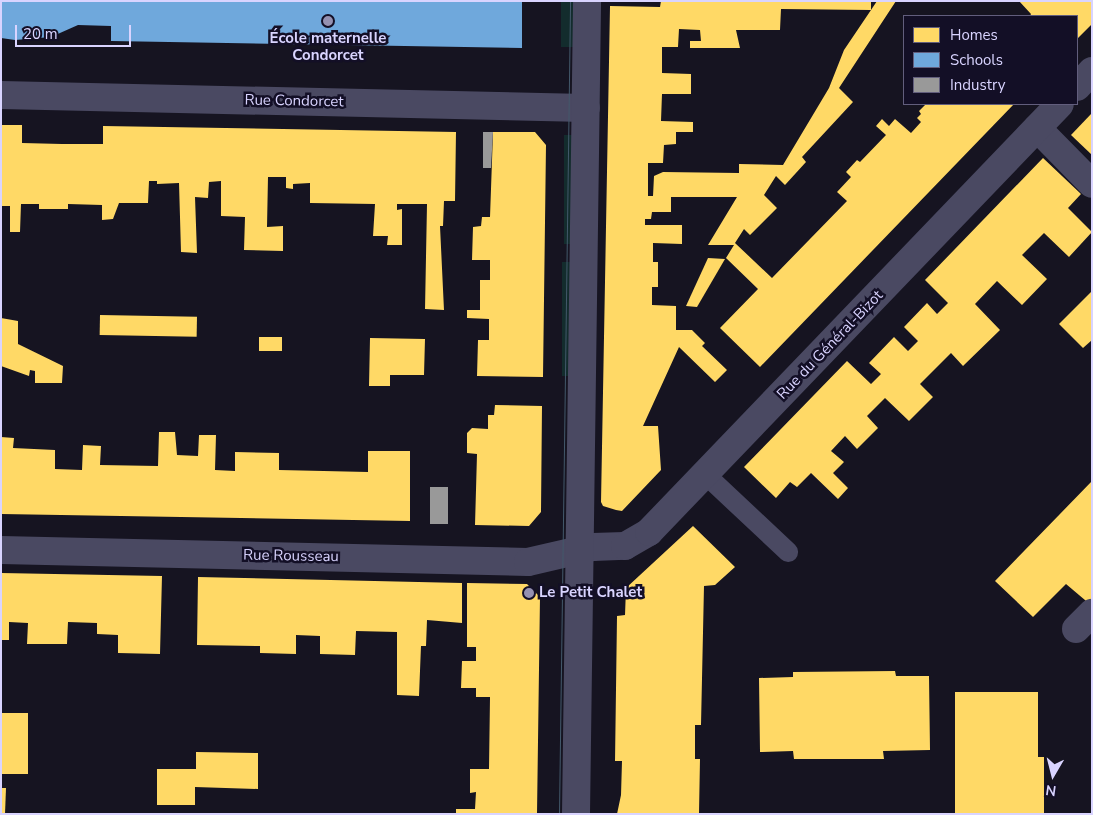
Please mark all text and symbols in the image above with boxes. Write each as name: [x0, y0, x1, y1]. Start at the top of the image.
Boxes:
scale bar: [18, 15, 134, 47]
marker: École maternelle Condorcet: [322, 15, 334, 27]
legend: [903, 15, 1078, 105]
text: 20 m: [23, 24, 58, 44]
text: Homes: [950, 25, 998, 45]
place label: École maternelle Condorcet: [270, 29, 386, 64]
text: Schools: [950, 50, 1003, 70]
text: Industry: [950, 75, 1005, 95]
street label: Rue Condorcet: [244, 91, 344, 111]
street label: Rue du Général-Bizot: [773, 287, 887, 403]
street label: Rue Rousseau: [243, 546, 339, 566]
place label: Le Petit Chalet: [539, 584, 642, 602]
marker: Le Petit Chalet: [523, 587, 535, 599]
north arrow: [1028, 750, 1078, 800]
text: N: [1044, 780, 1057, 800]

